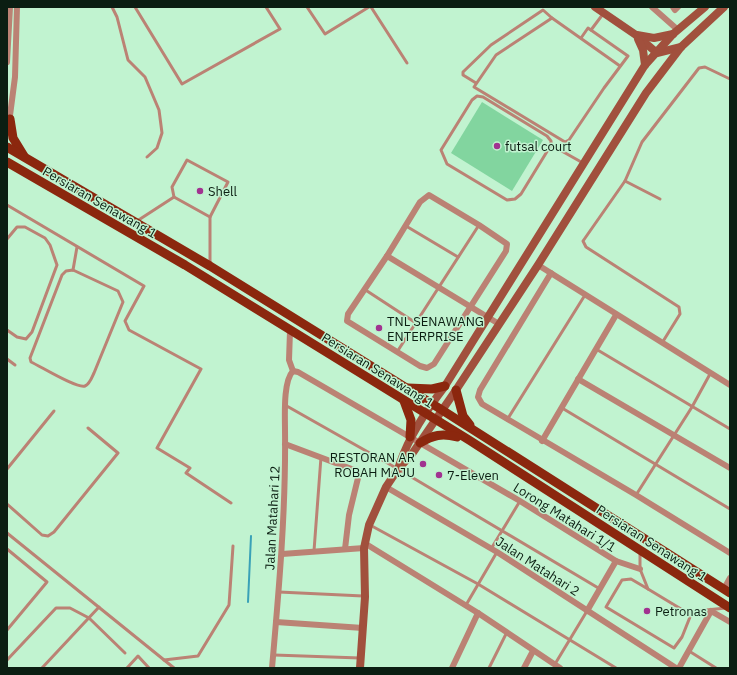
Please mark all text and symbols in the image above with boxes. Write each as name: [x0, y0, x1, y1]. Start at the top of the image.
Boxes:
place label: futsal court: [505, 138, 572, 155]
marker: futsal court: [492, 141, 502, 151]
street label: Persiaran Senawang 1: [40, 163, 160, 242]
place label: Shell: [208, 183, 238, 200]
marker: Shell: [195, 186, 205, 196]
place label: TNL SENAWANG ENTERPRISE: [387, 313, 484, 345]
marker: TNL SENAWANG ENTERPRISE: [374, 323, 384, 333]
street label: Persiaran Senawang 1: [318, 329, 437, 412]
place label: RESTORAN AR ROBAH MAJU: [330, 449, 415, 481]
marker: RESTORAN AR ROBAH MAJU: [418, 459, 428, 469]
street label: Jalan Matahari 12: [261, 465, 284, 571]
place label: 7-Eleven: [447, 467, 499, 484]
marker: 7-Eleven: [434, 470, 444, 480]
street label: Lorong Matahari 1/1: [510, 479, 619, 556]
street label: Persiaran Senawang 1: [593, 501, 711, 586]
street label: Jalan Matahari 2: [493, 533, 583, 600]
place label: Petronas: [655, 603, 707, 620]
marker: Petronas: [642, 606, 652, 616]

